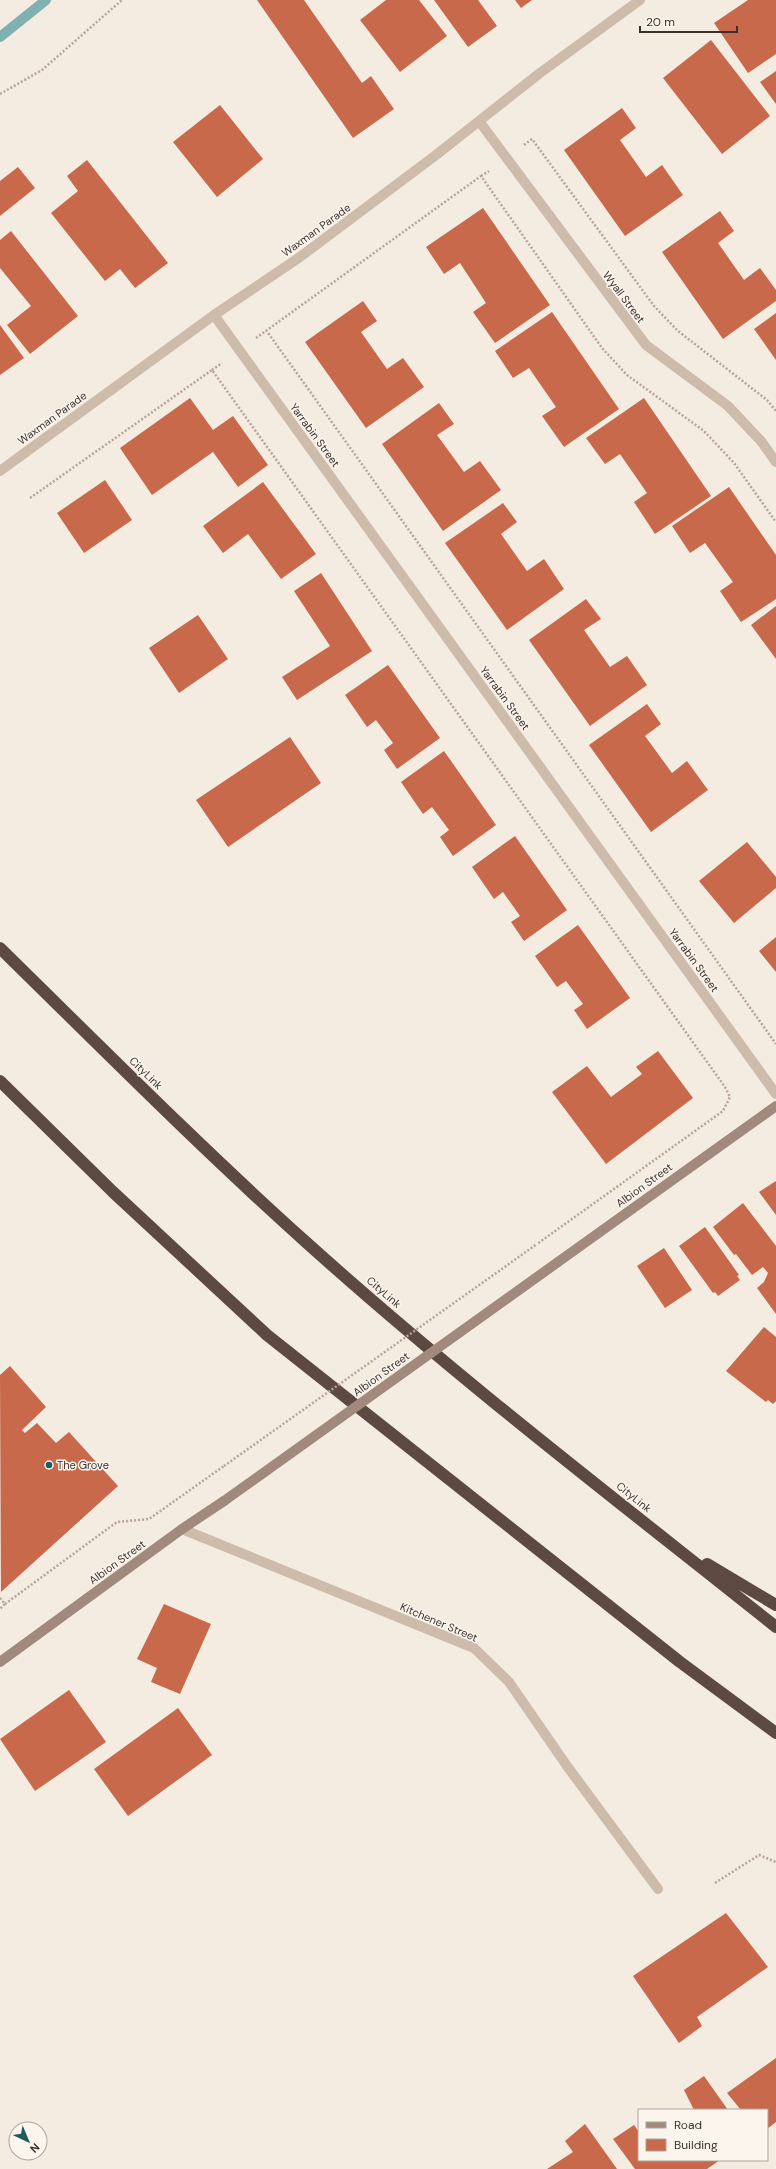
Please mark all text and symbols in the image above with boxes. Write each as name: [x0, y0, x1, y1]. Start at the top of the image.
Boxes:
scale bar: [640, 8, 737, 34]
text: 20 m: [646, 14, 675, 30]
street label: Waxman Parade: [279, 200, 353, 260]
street label: Wyall Street: [600, 268, 648, 326]
street label: Waxman Parade: [15, 388, 89, 448]
street label: Yarrabin Street: [287, 400, 343, 470]
street label: Yarrabin Street: [477, 663, 533, 733]
street label: Yarrabin Street: [666, 925, 722, 995]
street label: CityLink: [126, 1054, 166, 1093]
street label: Albion Street: [613, 1160, 675, 1210]
street label: CityLink: [364, 1273, 405, 1311]
street label: Albion Street: [350, 1349, 412, 1399]
place label: The Grove: [57, 1458, 109, 1472]
marker: The Grove: [44, 1460, 54, 1470]
street label: CityLink: [614, 1479, 655, 1516]
street label: Albion Street: [86, 1537, 148, 1587]
street label: Kitchener Street: [398, 1599, 480, 1645]
legend: [638, 2109, 768, 2161]
text: Road: [674, 2117, 702, 2133]
north arrow: [8, 2121, 48, 2161]
text: Building: [674, 2137, 718, 2153]
text: N: [27, 2140, 43, 2156]

